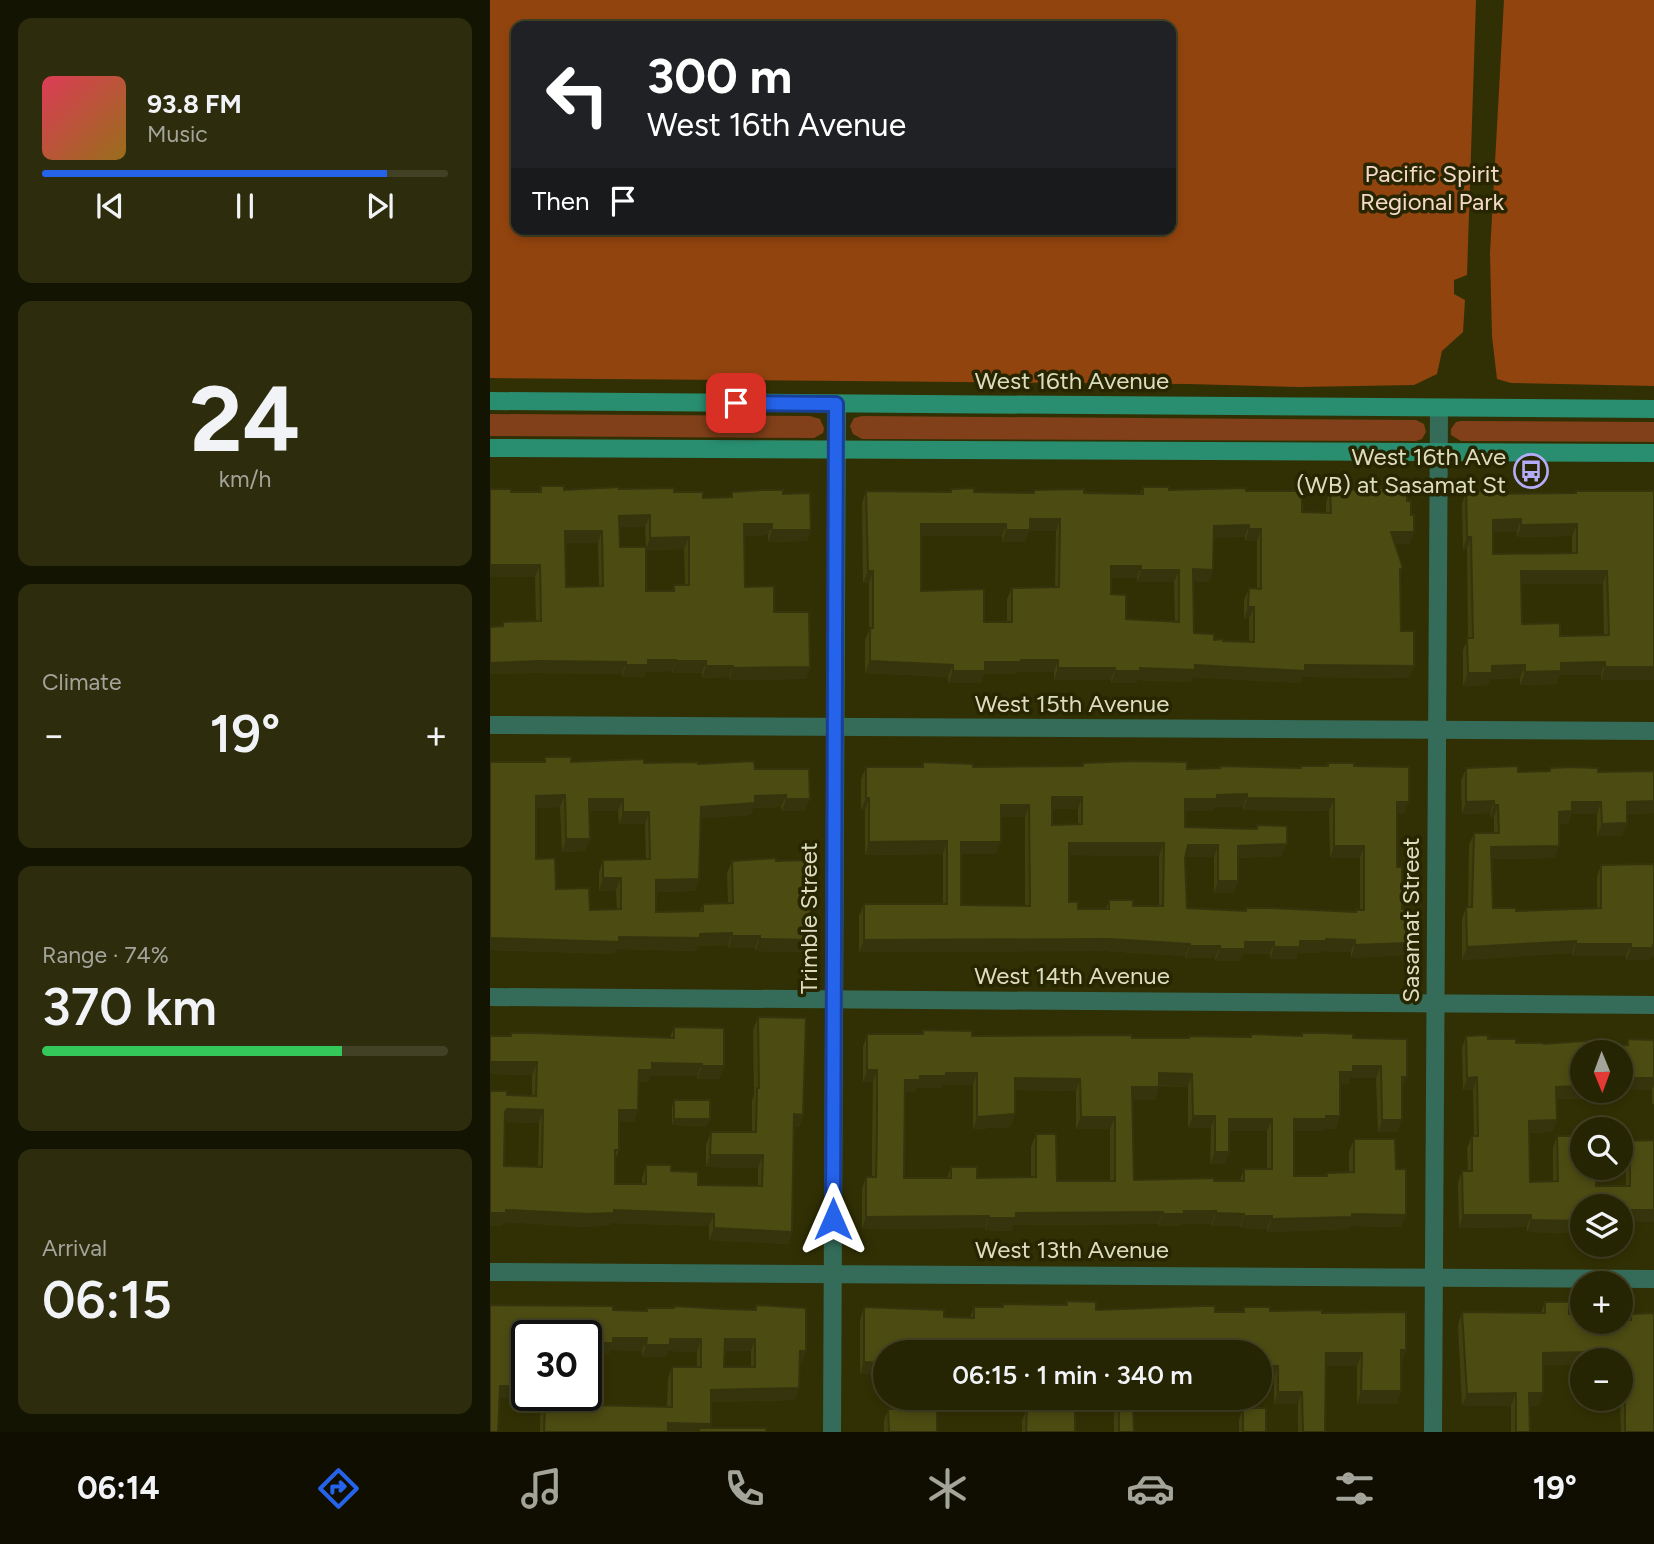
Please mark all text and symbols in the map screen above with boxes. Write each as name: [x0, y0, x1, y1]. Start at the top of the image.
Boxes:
text: 300 m: [647, 46, 792, 105]
icon: left: [532, 49, 623, 140]
text: 93.8 FM: [147, 88, 242, 120]
text: West 16th Avenue: [647, 106, 906, 144]
text: Music: [147, 120, 208, 148]
park label: Pacific Spirit Regional Park: [1360, 159, 1504, 216]
icon: arrive: [604, 182, 642, 220]
text: Then: [532, 185, 590, 217]
icon: previous: [91, 187, 129, 225]
icon: pause: [226, 187, 264, 225]
icon: next: [361, 187, 399, 225]
text: 24: [190, 365, 300, 474]
street label: West 16th Avenue: [975, 366, 1169, 395]
pin: [706, 373, 766, 433]
icon: arrive: [717, 384, 755, 422]
place label: West 16th Ave (WB) at Sasamat St: [1296, 442, 1506, 499]
bus stop icon: West 16th Ave (WB) at Sasamat St: [1512, 452, 1550, 490]
text: km/h: [219, 465, 271, 493]
text: Climate: [42, 668, 121, 696]
street label: West 15th Avenue: [975, 689, 1169, 718]
text: 19°: [209, 703, 281, 765]
text: −: [42, 712, 66, 758]
text: +: [424, 712, 448, 758]
street label: Sasamat Street: [1396, 837, 1425, 1003]
street label: Trimble Street: [794, 842, 823, 994]
text: Range · 74%: [42, 941, 169, 969]
street label: West 14th Avenue: [974, 961, 1170, 990]
text: 370 km: [42, 976, 217, 1038]
north arrow: [1570, 1040, 1633, 1102]
map controls: [1570, 1040, 1633, 1411]
button: search: [1570, 1117, 1633, 1180]
position arrow: [796, 1182, 870, 1256]
button: layers: [1570, 1194, 1633, 1257]
text: Arrival: [42, 1234, 107, 1262]
street label: West 13th Avenue: [975, 1235, 1169, 1264]
text: 06:15: [42, 1269, 172, 1331]
button: +: [1570, 1271, 1633, 1334]
speed limit sign: 30: [511, 1320, 602, 1411]
button: −: [1570, 1348, 1633, 1411]
text: 06:15 · 1 min · 340 m: [952, 1359, 1193, 1391]
icon: directions: [314, 1464, 363, 1513]
icon: music: [517, 1464, 566, 1513]
icon: phone: [720, 1464, 769, 1513]
icon: climate: [923, 1464, 972, 1513]
icon: car: [1126, 1464, 1175, 1513]
icon: filters: [1330, 1464, 1379, 1513]
text: 06:14: [77, 1469, 160, 1507]
text: 19°: [1533, 1469, 1577, 1507]

